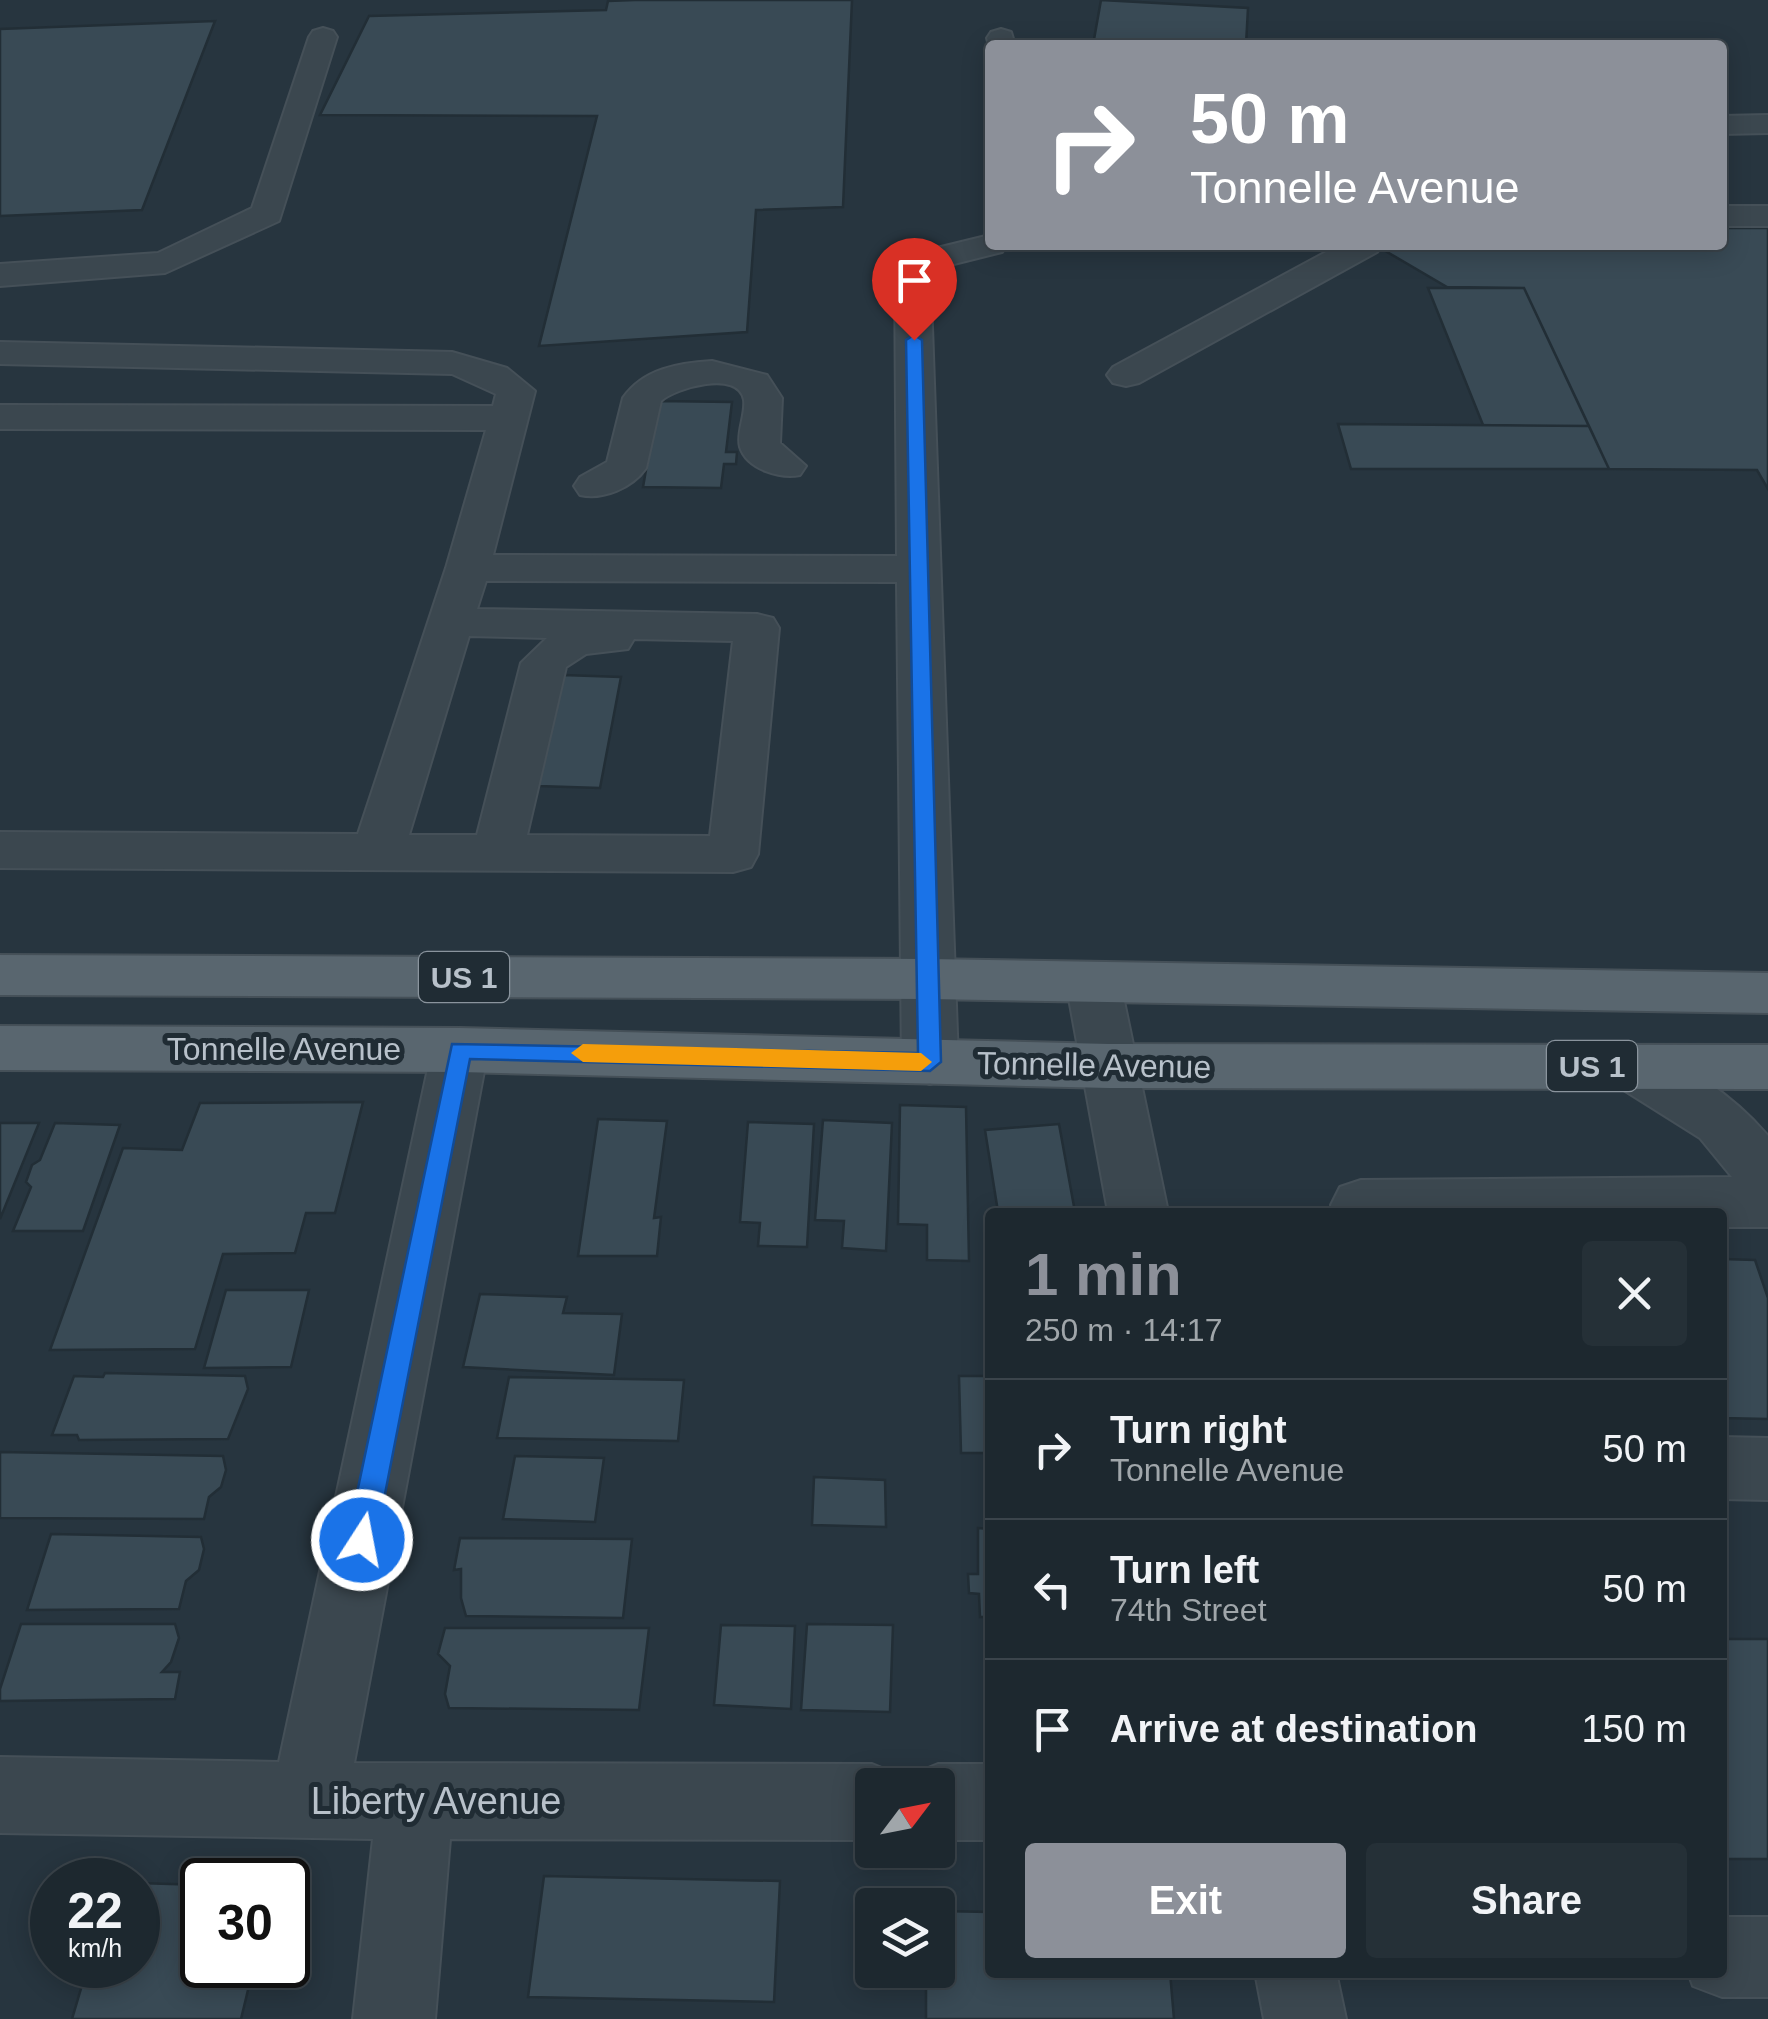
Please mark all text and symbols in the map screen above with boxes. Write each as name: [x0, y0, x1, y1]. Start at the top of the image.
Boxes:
icon: right: [1025, 80, 1155, 210]
text: 50 m: [1190, 80, 1350, 158]
text: Tonnelle Avenue: [1190, 162, 1519, 213]
pin: [872, 238, 957, 341]
icon: arrive: [887, 253, 942, 308]
road number: US 1: [419, 952, 509, 1002]
street label: Tonnelle Avenue: [167, 1031, 401, 1067]
road number: US 1: [1547, 1041, 1637, 1091]
street label: Tonnelle Avenue: [977, 1045, 1211, 1085]
text: 1 min: [1025, 1241, 1182, 1308]
button: close: [1582, 1241, 1687, 1346]
text: 250 m · 14:17: [1025, 1312, 1222, 1348]
text: Turn right: [1110, 1409, 1287, 1451]
icon: right: [1025, 1422, 1080, 1477]
text: 50 m: [1603, 1428, 1687, 1470]
text: Tonnelle Avenue: [1110, 1452, 1344, 1488]
position arrow: [310, 1488, 414, 1592]
text: Turn left: [1110, 1549, 1259, 1591]
icon: left: [1025, 1562, 1080, 1617]
text: 50 m: [1603, 1568, 1687, 1610]
text: 74th Street: [1110, 1592, 1267, 1628]
icon: arrive: [1025, 1702, 1080, 1757]
text: Arrive at destination: [1110, 1708, 1477, 1750]
text: 150 m: [1581, 1708, 1687, 1750]
north arrow: [855, 1768, 955, 1868]
map controls: [855, 1768, 955, 1988]
street label: Liberty Avenue: [311, 1780, 561, 1822]
button: Exit: [1025, 1843, 1346, 1958]
button: Share: [1366, 1843, 1687, 1958]
speed limit sign: 30: [180, 1858, 310, 1988]
text: 22: [67, 1883, 123, 1939]
button: layers: [855, 1888, 955, 1988]
text: km/h: [68, 1934, 122, 1962]

